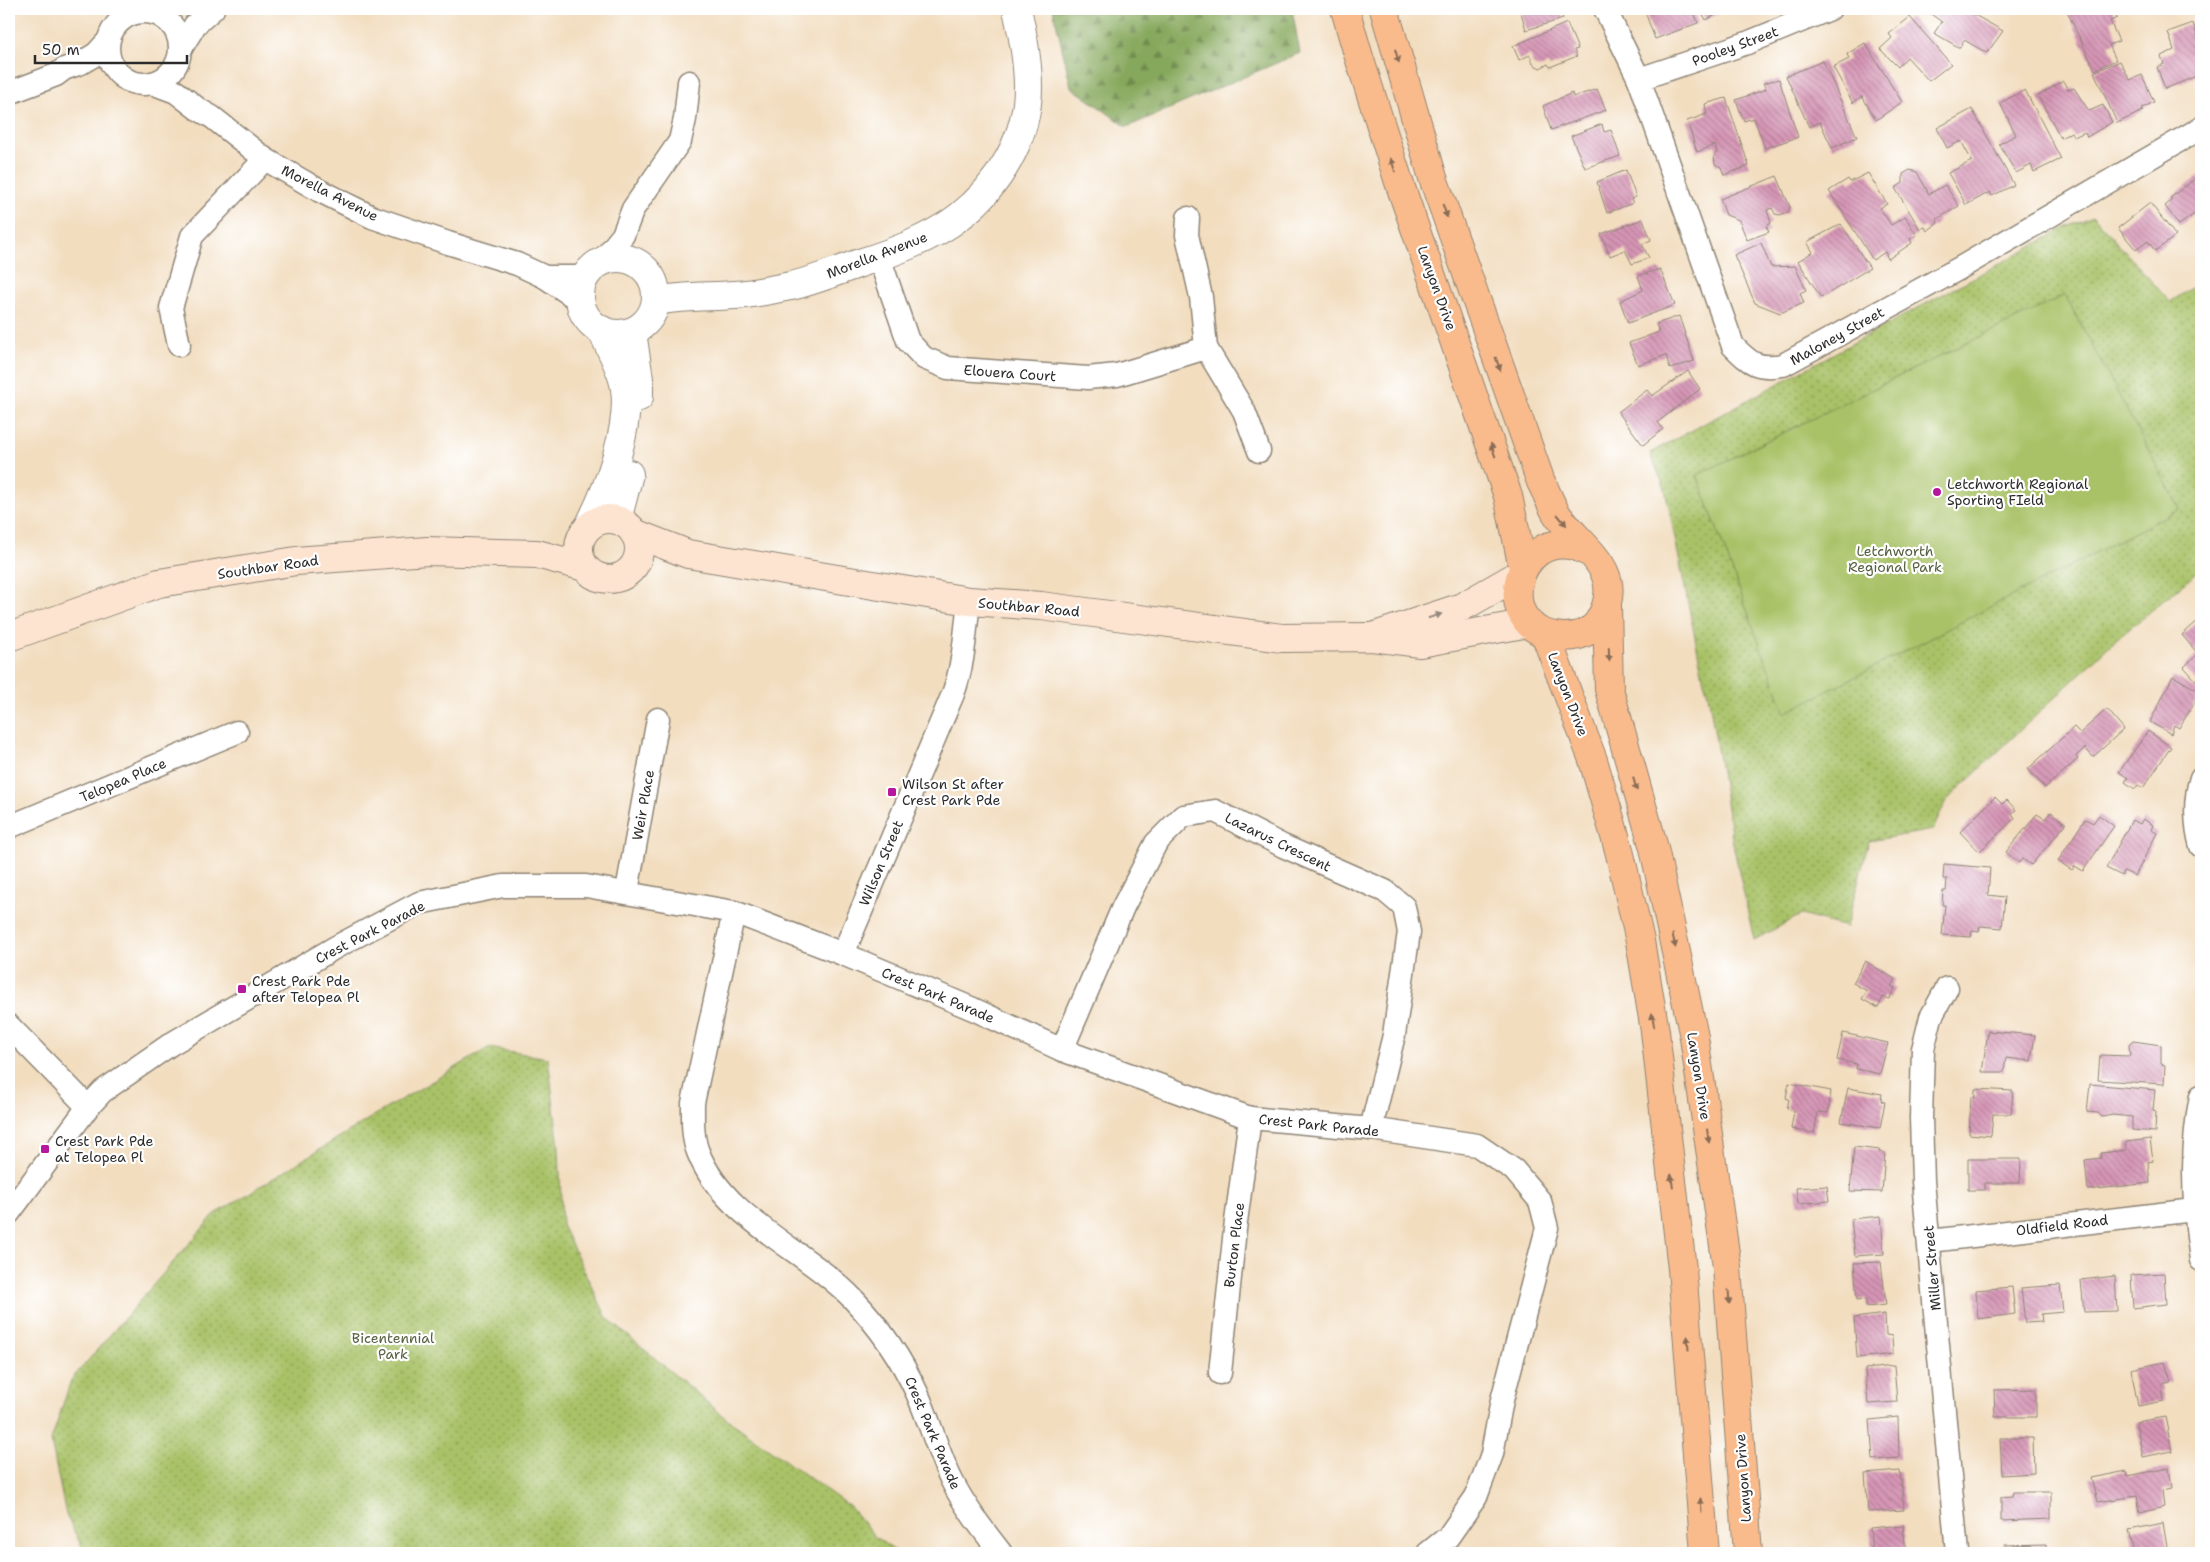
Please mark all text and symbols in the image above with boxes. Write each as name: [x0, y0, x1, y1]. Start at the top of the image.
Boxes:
street label: Pooley Street: [1689, 22, 1781, 70]
scale bar: [35, 32, 188, 64]
text: 50 m: [42, 40, 80, 60]
one-way arrow: [1394, 48, 1402, 63]
one-way arrow: [1389, 157, 1397, 172]
street label: Morella Avenue: [278, 161, 382, 225]
one-way arrow: [1441, 204, 1449, 219]
street label: Morella Avenue: [824, 227, 930, 282]
street label: Lanyon Drive: [1413, 243, 1461, 333]
street label: Maloney Street: [1787, 303, 1887, 369]
one-way arrow: [1495, 357, 1502, 372]
street label: Elouera Court: [963, 361, 1057, 385]
one-way arrow: [1489, 443, 1496, 458]
place label: Letchworth Regional Sporting FIeld: [1947, 475, 2089, 509]
marker: Letchworth Regional Sporting FIeld: [1931, 486, 1943, 498]
one-way arrow: [1557, 514, 1568, 527]
park label: Letchworth Regional Park: [1848, 542, 1942, 576]
street label: Southbar Road: [216, 551, 320, 583]
street label: Southbar Road: [978, 594, 1081, 620]
one-way arrow: [1428, 612, 1443, 620]
one-way arrow: [1605, 647, 1613, 663]
street label: Lanyon Drive: [1544, 649, 1592, 739]
street label: Telopea Place: [77, 754, 169, 806]
street label: Weir Place: [628, 768, 658, 842]
place label: Wilson St after Crest Park Pde: [902, 775, 1005, 809]
one-way arrow: [1631, 776, 1639, 791]
marker: Wilson St after Crest Park Pde: [886, 786, 898, 798]
street label: Lazarus Crescent: [1222, 808, 1334, 876]
street label: Wilson Street: [855, 818, 907, 908]
street label: Crest Park Parade: [312, 897, 428, 967]
one-way arrow: [1670, 934, 1678, 949]
street label: Crest Park Parade: [879, 963, 997, 1027]
place label: Crest Park Pde after Telopea Pl: [252, 972, 360, 1006]
marker: Crest Park Pde after Telopea Pl: [236, 983, 248, 995]
one-way arrow: [1649, 1011, 1657, 1027]
street label: Lanyon Drive: [1683, 1031, 1715, 1121]
street label: Crest Park Parade: [1258, 1110, 1380, 1140]
one-way arrow: [1704, 1128, 1712, 1144]
place label: Crest Park Pde at Telopea Pl: [55, 1132, 154, 1166]
marker: Crest Park Pde at Telopea Pl: [39, 1143, 51, 1155]
one-way arrow: [1668, 1173, 1676, 1189]
street label: Burton Place: [1220, 1201, 1248, 1289]
street label: Oldfield Road: [2015, 1210, 2109, 1240]
street label: Miller Street: [1919, 1224, 1945, 1312]
one-way arrow: [1726, 1289, 1734, 1305]
park label: Bicentennial Park: [352, 1329, 435, 1363]
one-way arrow: [1684, 1334, 1692, 1350]
street label: Crest Park Parade: [901, 1374, 965, 1492]
street label: Lanyon Drive: [1731, 1433, 1755, 1523]
one-way arrow: [1697, 1496, 1705, 1512]

